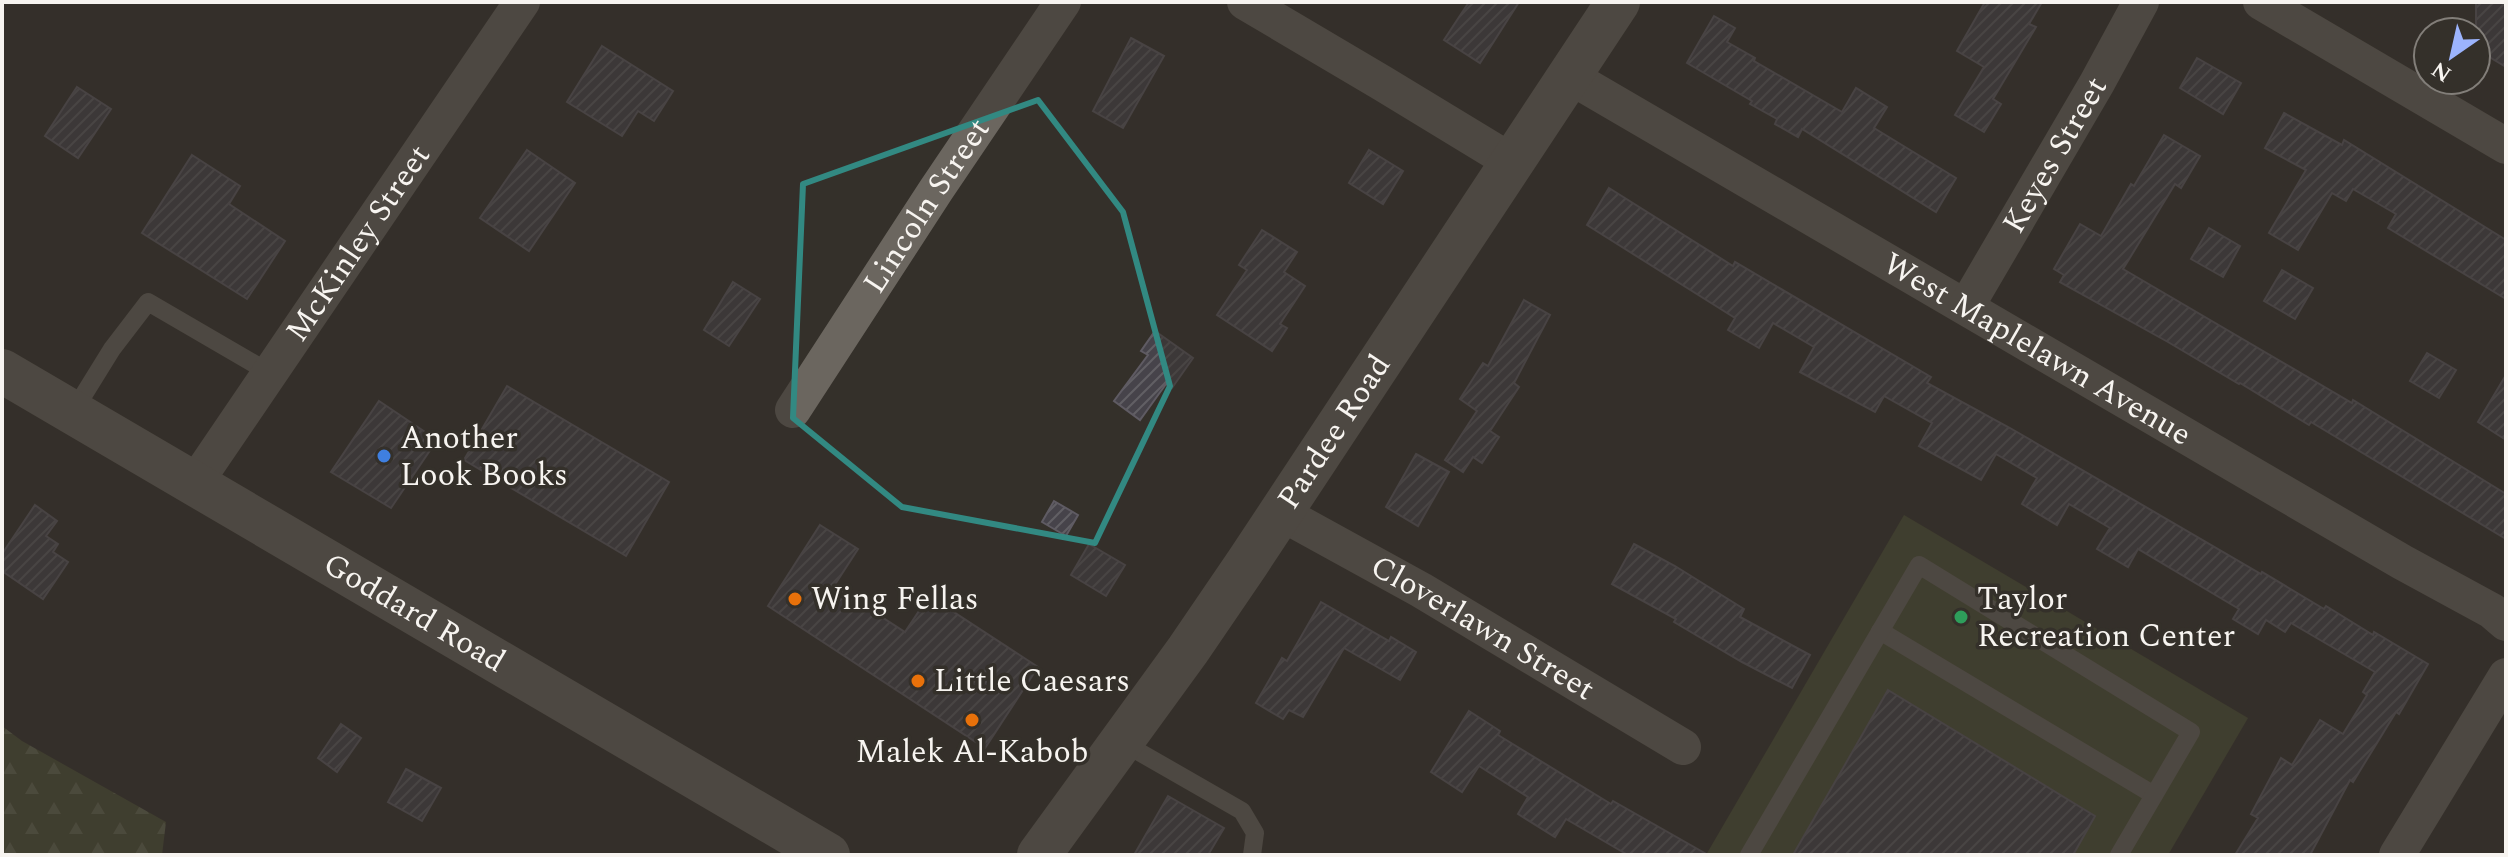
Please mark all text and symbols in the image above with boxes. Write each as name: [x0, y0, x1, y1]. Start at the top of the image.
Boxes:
north arrow: [2412, 16, 2492, 96]
text: N: [2425, 53, 2458, 90]
street label: Keyes Street: [1990, 67, 2120, 243]
street label: Lincoln Street: [851, 108, 1002, 303]
street label: McKinley Street: [273, 134, 443, 352]
street label: West Maplelawn Avenue: [1874, 240, 2201, 459]
street label: Pardee Road: [1265, 344, 1403, 519]
place label: Another Look Books: [400, 414, 568, 500]
marker: Another Look Books: [375, 447, 393, 465]
street label: Goddard Road: [314, 540, 515, 685]
street label: Cloverlawn Street: [1361, 542, 1604, 713]
place label: Wing Fellas: [811, 575, 979, 624]
place label: Taylor Recreation Center: [1977, 575, 2235, 661]
marker: Wing Fellas: [786, 590, 804, 608]
marker: Taylor Recreation Center: [1952, 608, 1970, 626]
place label: Little Caesars: [934, 657, 1130, 706]
marker: Little Caesars: [909, 672, 927, 690]
marker: Malek Al-Kabob: [963, 711, 981, 729]
place label: Malek Al-Kabob: [856, 728, 1089, 777]

